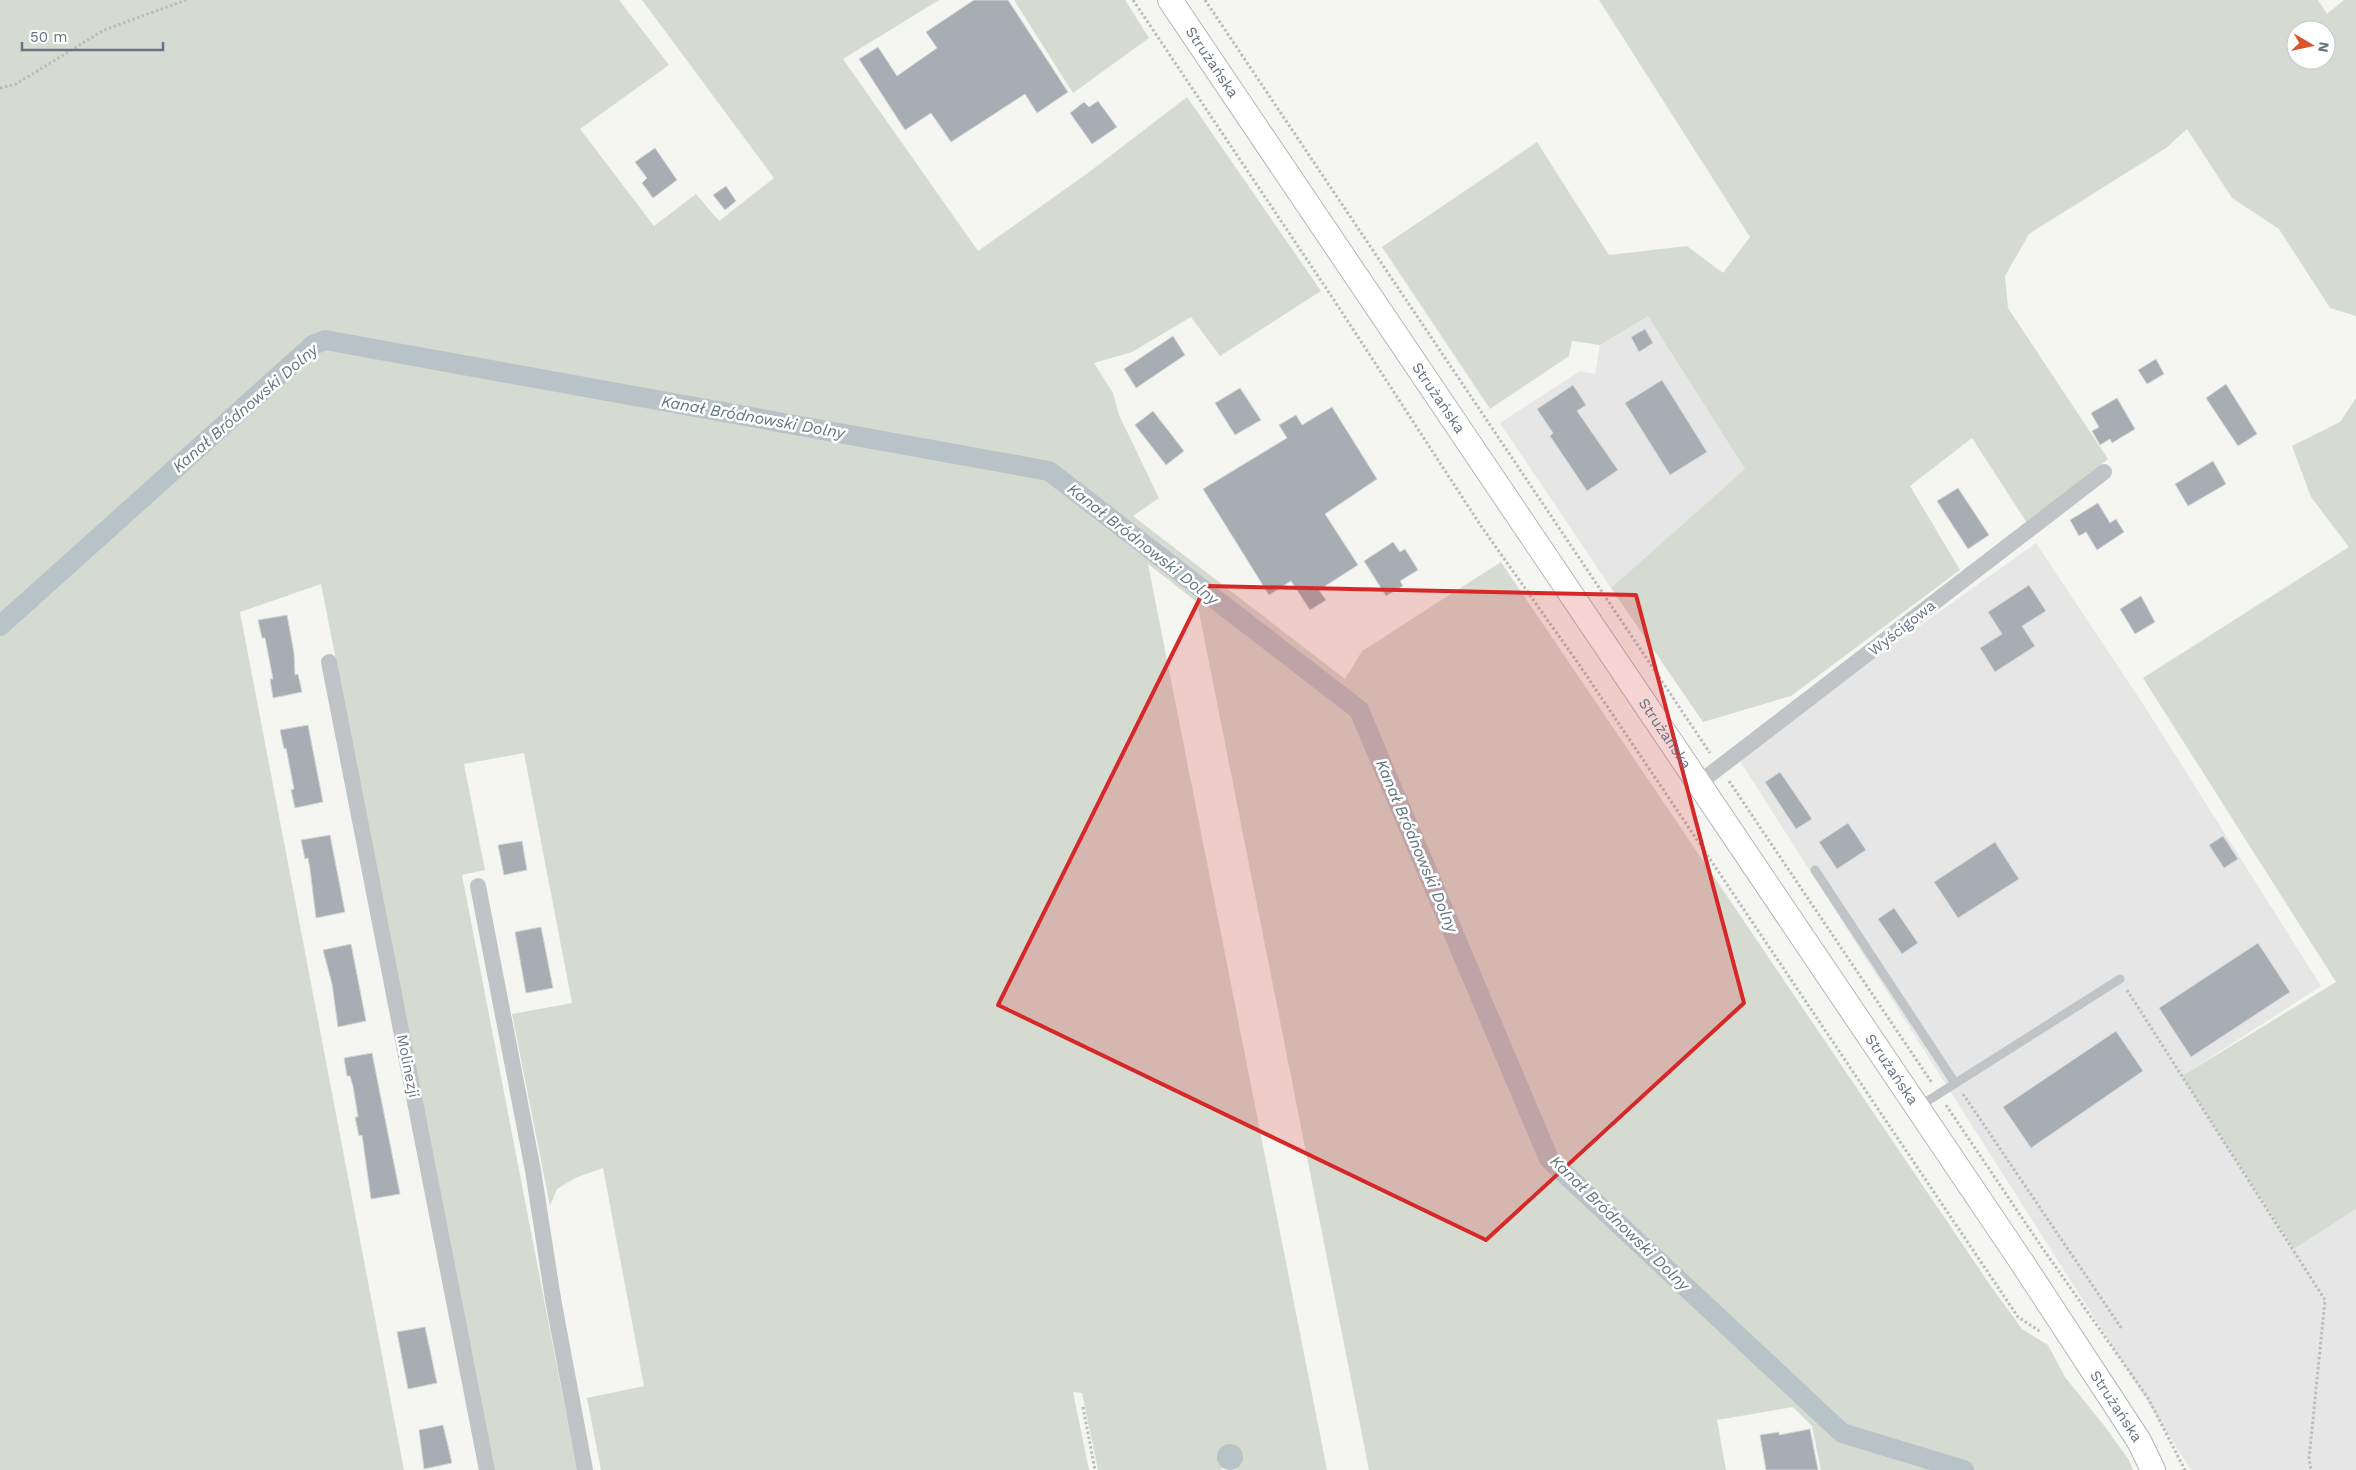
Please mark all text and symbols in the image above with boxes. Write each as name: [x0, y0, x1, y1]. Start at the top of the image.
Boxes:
scale bar: [22, 20, 164, 52]
north arrow: [2286, 20, 2336, 70]
street label: Strużańska: [1182, 23, 1243, 102]
text: 50 m: [30, 28, 67, 46]
text: N: [2315, 41, 2333, 53]
water label: Kanał Bródnowski Dolny: [169, 339, 322, 476]
street label: Strużańska: [1408, 359, 1469, 437]
water label: Kanał Bródnowski Dolny: [660, 391, 847, 443]
water label: Kanał Bródnowski Dolny: [1064, 479, 1223, 609]
street label: Wyścigowa: [1865, 596, 1939, 660]
street label: Strużańska: [1635, 695, 1696, 773]
water label: Kanał Bródnowski Dolny: [1372, 757, 1462, 936]
street label: Strużańska: [1861, 1030, 1922, 1109]
street label: Molinezji: [393, 1033, 423, 1099]
water label: Kanał Bródnowski Dolny: [1546, 1152, 1694, 1295]
street label: Strużańska: [2086, 1367, 2146, 1446]

